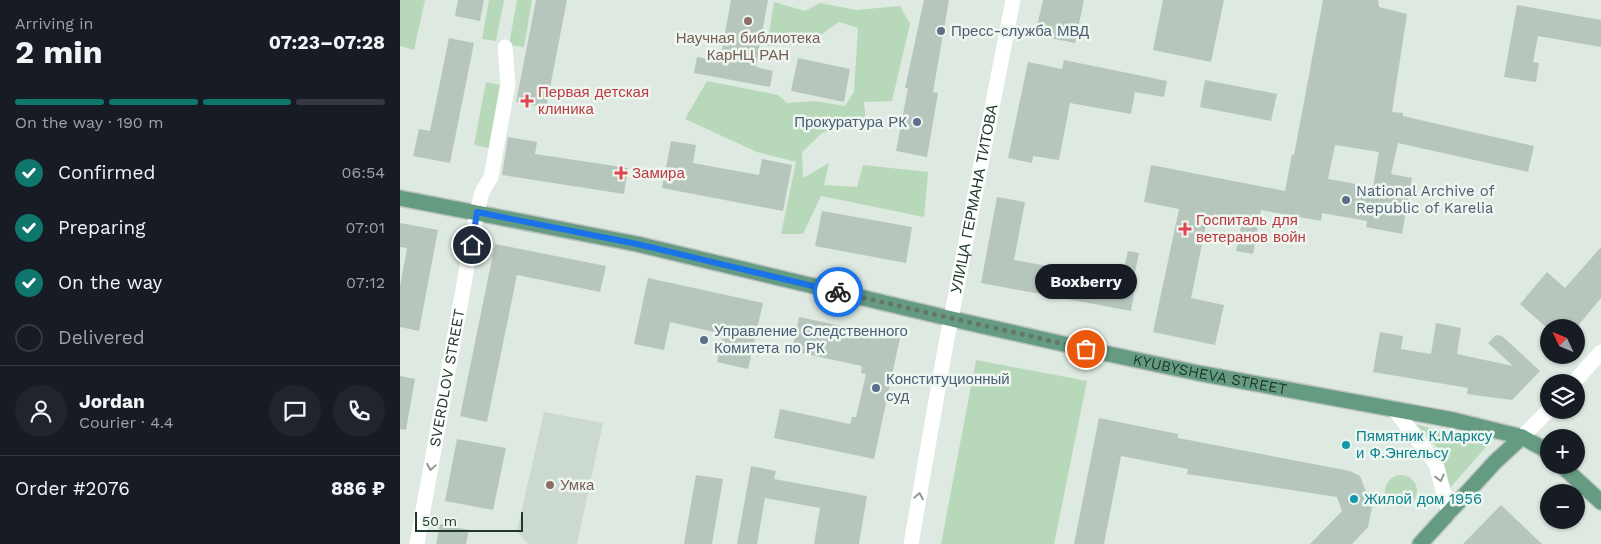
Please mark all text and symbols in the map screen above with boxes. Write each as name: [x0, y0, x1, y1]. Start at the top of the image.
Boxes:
text: Arriving in: [15, 14, 93, 33]
marker: Научная библиотека КарНЦ РАН: [742, 15, 754, 27]
place label: Пресс-служба МВД: [951, 22, 1089, 40]
marker: Пресс-служба МВД: [935, 25, 947, 37]
place label: Научная библиотека КарНЦ РАН: [676, 29, 821, 64]
text: 07:23–07:28: [269, 31, 385, 54]
text: 2 min: [15, 33, 103, 71]
place label: Первая детская клиника: [538, 83, 649, 118]
marker: Первая детская клиника: [520, 94, 534, 108]
street label: УЛИЦА ГЕРМАНА ТИТОВА: [947, 103, 1001, 295]
text: On the way · 190 m: [15, 113, 164, 132]
place label: Прокуратура РК: [794, 113, 907, 131]
marker: Прокуратура РК: [911, 116, 923, 128]
icon: check: [15, 159, 43, 187]
text: Confirmed: [58, 161, 155, 184]
text: 06:54: [341, 163, 385, 182]
place label: Замира: [632, 164, 685, 182]
marker: Замира: [614, 166, 628, 180]
place label: National Archive of Republic of Karelia: [1356, 182, 1495, 217]
marker: National Archive of Republic of Karelia: [1340, 194, 1352, 206]
place label: Госпиталь для ветеранов войн: [1196, 211, 1306, 246]
icon: check: [15, 214, 43, 242]
text: Preparing: [58, 216, 145, 239]
text: 07:01: [345, 218, 385, 237]
marker: Госпиталь для ветеранов войн: [1178, 222, 1192, 236]
pin: [451, 224, 493, 266]
icon: home: [458, 231, 486, 259]
callout: Boxberry: [1035, 264, 1137, 299]
courier: [813, 267, 863, 317]
icon: check: [15, 269, 43, 297]
text: On the way: [58, 271, 162, 294]
text: Boxberry: [1050, 272, 1122, 291]
text: 07:12: [346, 273, 385, 292]
icon: bike: [824, 278, 852, 306]
street label: SVERDLOV STREET: [426, 307, 468, 448]
north arrow: [1540, 319, 1585, 364]
map controls: [1540, 319, 1585, 529]
place label: Управление Следственного Комитета по РК: [714, 322, 908, 357]
text: Delivered: [58, 326, 145, 349]
pin: [1065, 328, 1107, 370]
marker: Управление Следственного Комитета по РК: [698, 334, 710, 346]
icon: bag: [1072, 335, 1100, 363]
street label: KYUBYSHEVA STREET: [1131, 350, 1288, 398]
place label: Конституционный суд: [886, 370, 1010, 405]
button: layers: [1540, 374, 1585, 419]
marker: Конституционный суд: [870, 382, 882, 394]
button: person: [15, 385, 67, 437]
button: chat: [269, 385, 321, 437]
button: phone: [333, 385, 385, 437]
text: Jordan: [79, 390, 145, 413]
text: Courier · 4.4: [79, 413, 174, 432]
place label: Пямятник К.Марксу и Ф.Энгельсу: [1356, 427, 1493, 462]
button: +: [1540, 429, 1585, 474]
marker: Пямятник К.Марксу и Ф.Энгельсу: [1340, 439, 1352, 451]
one-way arrow: [427, 462, 437, 471]
one-way arrow: [1434, 474, 1445, 482]
place label: Умка: [560, 476, 595, 494]
text: Order #2076: [15, 477, 130, 500]
text: 886 ₽: [331, 477, 385, 500]
marker: Умка: [544, 479, 556, 491]
button: −: [1540, 484, 1585, 529]
place label: Жилой дом 1956: [1364, 490, 1482, 508]
one-way arrow: [914, 492, 924, 500]
marker: Жилой дом 1956: [1348, 493, 1360, 505]
scale bar: [415, 509, 522, 532]
text: 50 m: [422, 513, 457, 529]

